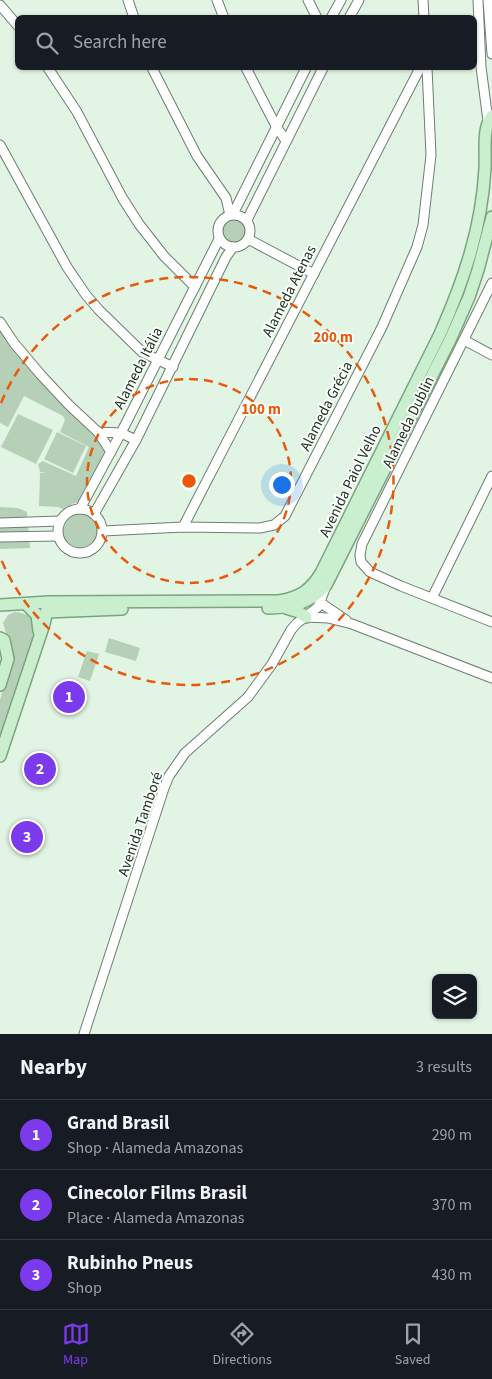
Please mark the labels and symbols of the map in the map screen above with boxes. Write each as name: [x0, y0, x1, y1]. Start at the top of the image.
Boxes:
street label: Alameda Atenas: [257, 242, 322, 341]
street label: Alameda Itália: [109, 324, 168, 413]
text: 200 m: [313, 327, 353, 348]
street label: Alameda Grécia: [295, 358, 358, 455]
street label: Alameda Dublin: [377, 373, 440, 472]
text: 100 m: [241, 399, 281, 420]
street label: Avenida Paiol Velho: [314, 422, 387, 541]
centre of rings: [180, 472, 198, 490]
your location: [269, 472, 295, 498]
pin: 1: [53, 678, 85, 716]
pin: 2: [24, 750, 56, 788]
street label: Avenida Tamboré: [113, 769, 168, 879]
pin: 3: [11, 818, 43, 856]

